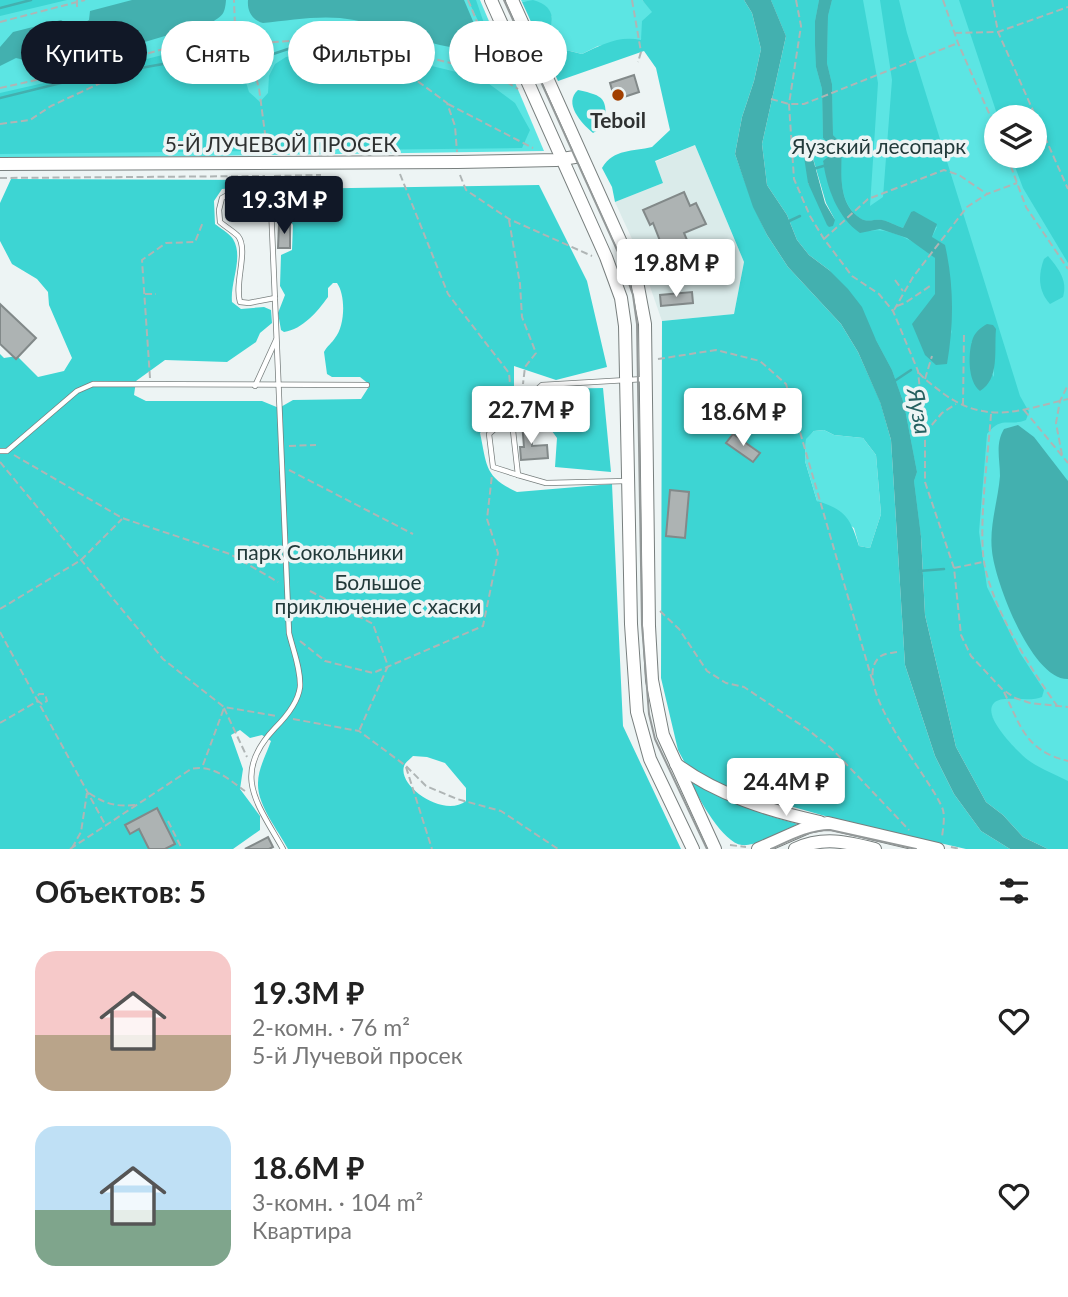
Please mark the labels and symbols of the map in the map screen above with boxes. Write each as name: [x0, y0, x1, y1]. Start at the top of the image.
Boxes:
marker: Teboil: [610, 87, 626, 103]
place label: Teboil: [590, 107, 646, 132]
street label: 5-Й ЛУЧЕВОЙ ПРОСЕК: [165, 131, 397, 156]
park label: Яузский лесопарк: [791, 133, 966, 158]
pin: 19.3M ₽: [219, 176, 349, 236]
pin: 19.8M ₽: [611, 240, 741, 299]
water label: Яуза: [902, 384, 938, 437]
pin: 22.7M ₽: [466, 386, 596, 446]
pin: 18.6M ₽: [678, 388, 808, 448]
park label: парк Сокольники: [236, 539, 404, 564]
park label: Большое приключение с хаски: [275, 569, 481, 618]
pin: 24.4M ₽: [721, 758, 851, 818]

